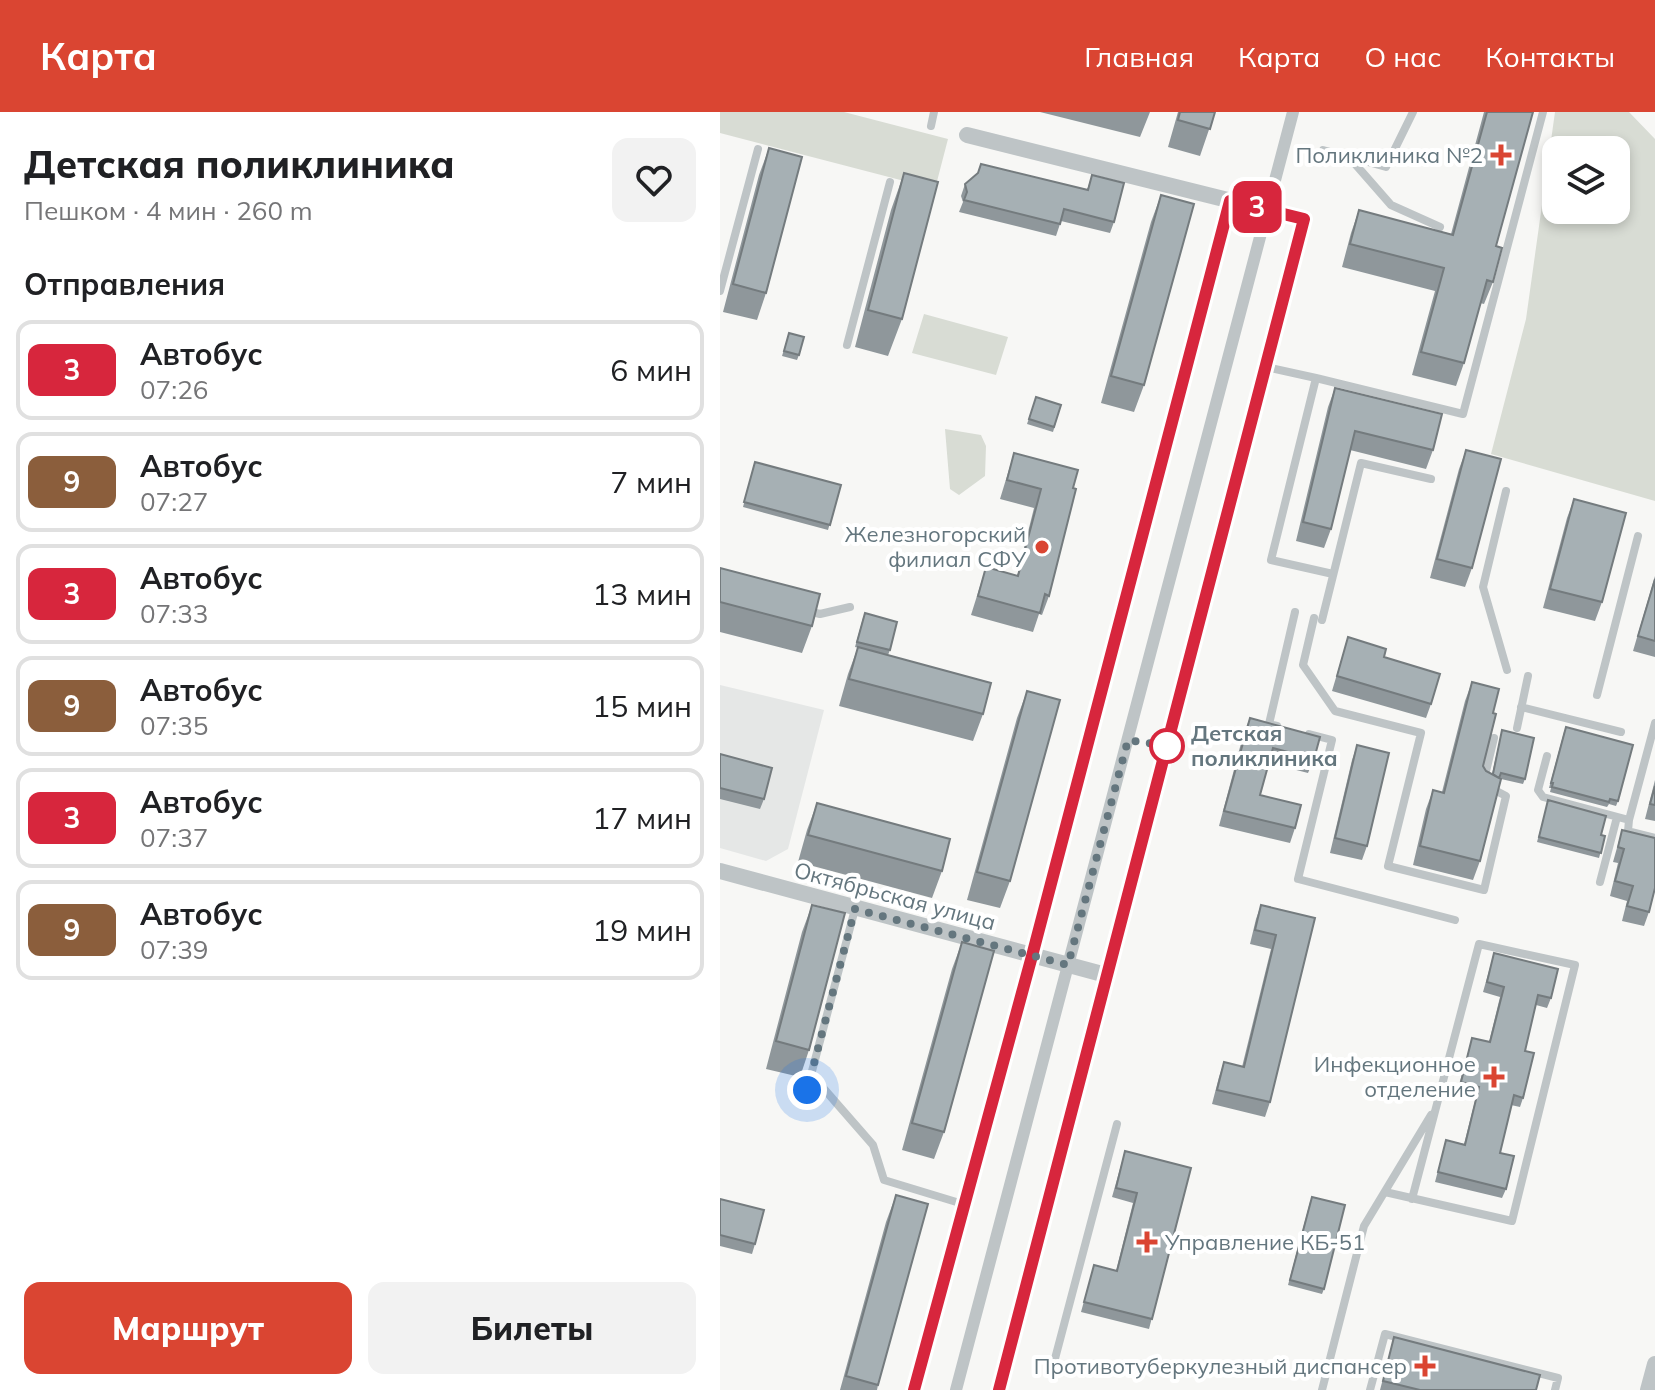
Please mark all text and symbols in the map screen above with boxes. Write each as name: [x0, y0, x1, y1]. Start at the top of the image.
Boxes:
text: Карта: [40, 32, 157, 80]
text: Главная: [1084, 39, 1194, 74]
text: Карта: [1238, 39, 1320, 74]
text: О нас: [1364, 39, 1441, 74]
text: Контакты: [1485, 39, 1615, 74]
map controls: [1542, 136, 1630, 224]
button: layers: [1542, 136, 1630, 224]
button: heart: [612, 138, 696, 222]
text: Детская поликлиника: [24, 140, 455, 188]
place label: Поликлиника №2: [1295, 141, 1483, 169]
marker: Поликлиника №2: [1490, 144, 1512, 166]
line badge: 3: [1231, 181, 1283, 233]
text: 3: [1249, 189, 1265, 224]
text: Пешком · 4 мин · 260 m: [24, 194, 313, 227]
text: Отправления: [24, 265, 225, 303]
text: Автобус: [140, 335, 263, 373]
text: 6 мин: [610, 351, 692, 389]
text: 3: [64, 352, 80, 387]
text: 07:26: [140, 373, 208, 406]
text: Автобус: [140, 447, 263, 485]
text: 7 мин: [610, 463, 692, 501]
text: 9: [64, 464, 80, 499]
text: 07:27: [140, 485, 208, 518]
place label: Железногорский филиал СФУ: [845, 520, 1026, 573]
marker: Железногорский филиал СФУ: [1033, 538, 1051, 556]
text: Автобус: [140, 559, 263, 597]
text: 13 мин: [592, 575, 692, 613]
text: 3: [64, 576, 80, 611]
text: 07:33: [140, 597, 208, 630]
text: Автобус: [140, 671, 263, 709]
text: 15 мин: [592, 687, 692, 725]
text: 9: [64, 688, 80, 723]
text: 07:35: [140, 709, 208, 742]
place label: Детская поликлиника: [1191, 719, 1338, 772]
marker: Детская поликлиника: [1150, 729, 1184, 763]
text: Автобус: [140, 783, 263, 821]
text: 17 мин: [592, 799, 692, 837]
text: 3: [64, 800, 80, 835]
text: 07:37: [140, 821, 208, 854]
street label: Октябрьская улица: [791, 856, 999, 936]
text: Автобус: [140, 895, 263, 933]
text: 19 мин: [592, 911, 692, 949]
text: 9: [64, 912, 80, 947]
text: 07:39: [140, 933, 208, 966]
place label: Инфекционное отделение: [1314, 1050, 1476, 1103]
marker: Инфекционное отделение: [1483, 1066, 1505, 1088]
your location: [787, 1070, 827, 1110]
place label: Управление КБ-51: [1164, 1228, 1365, 1256]
marker: Управление КБ-51: [1136, 1231, 1158, 1253]
button: Маршрут: [24, 1282, 352, 1374]
button: Билеты: [368, 1282, 696, 1374]
place label: Противотуберкулезный диспансер: [1034, 1352, 1407, 1380]
marker: Противотуберкулезный диспансер: [1414, 1355, 1436, 1377]

